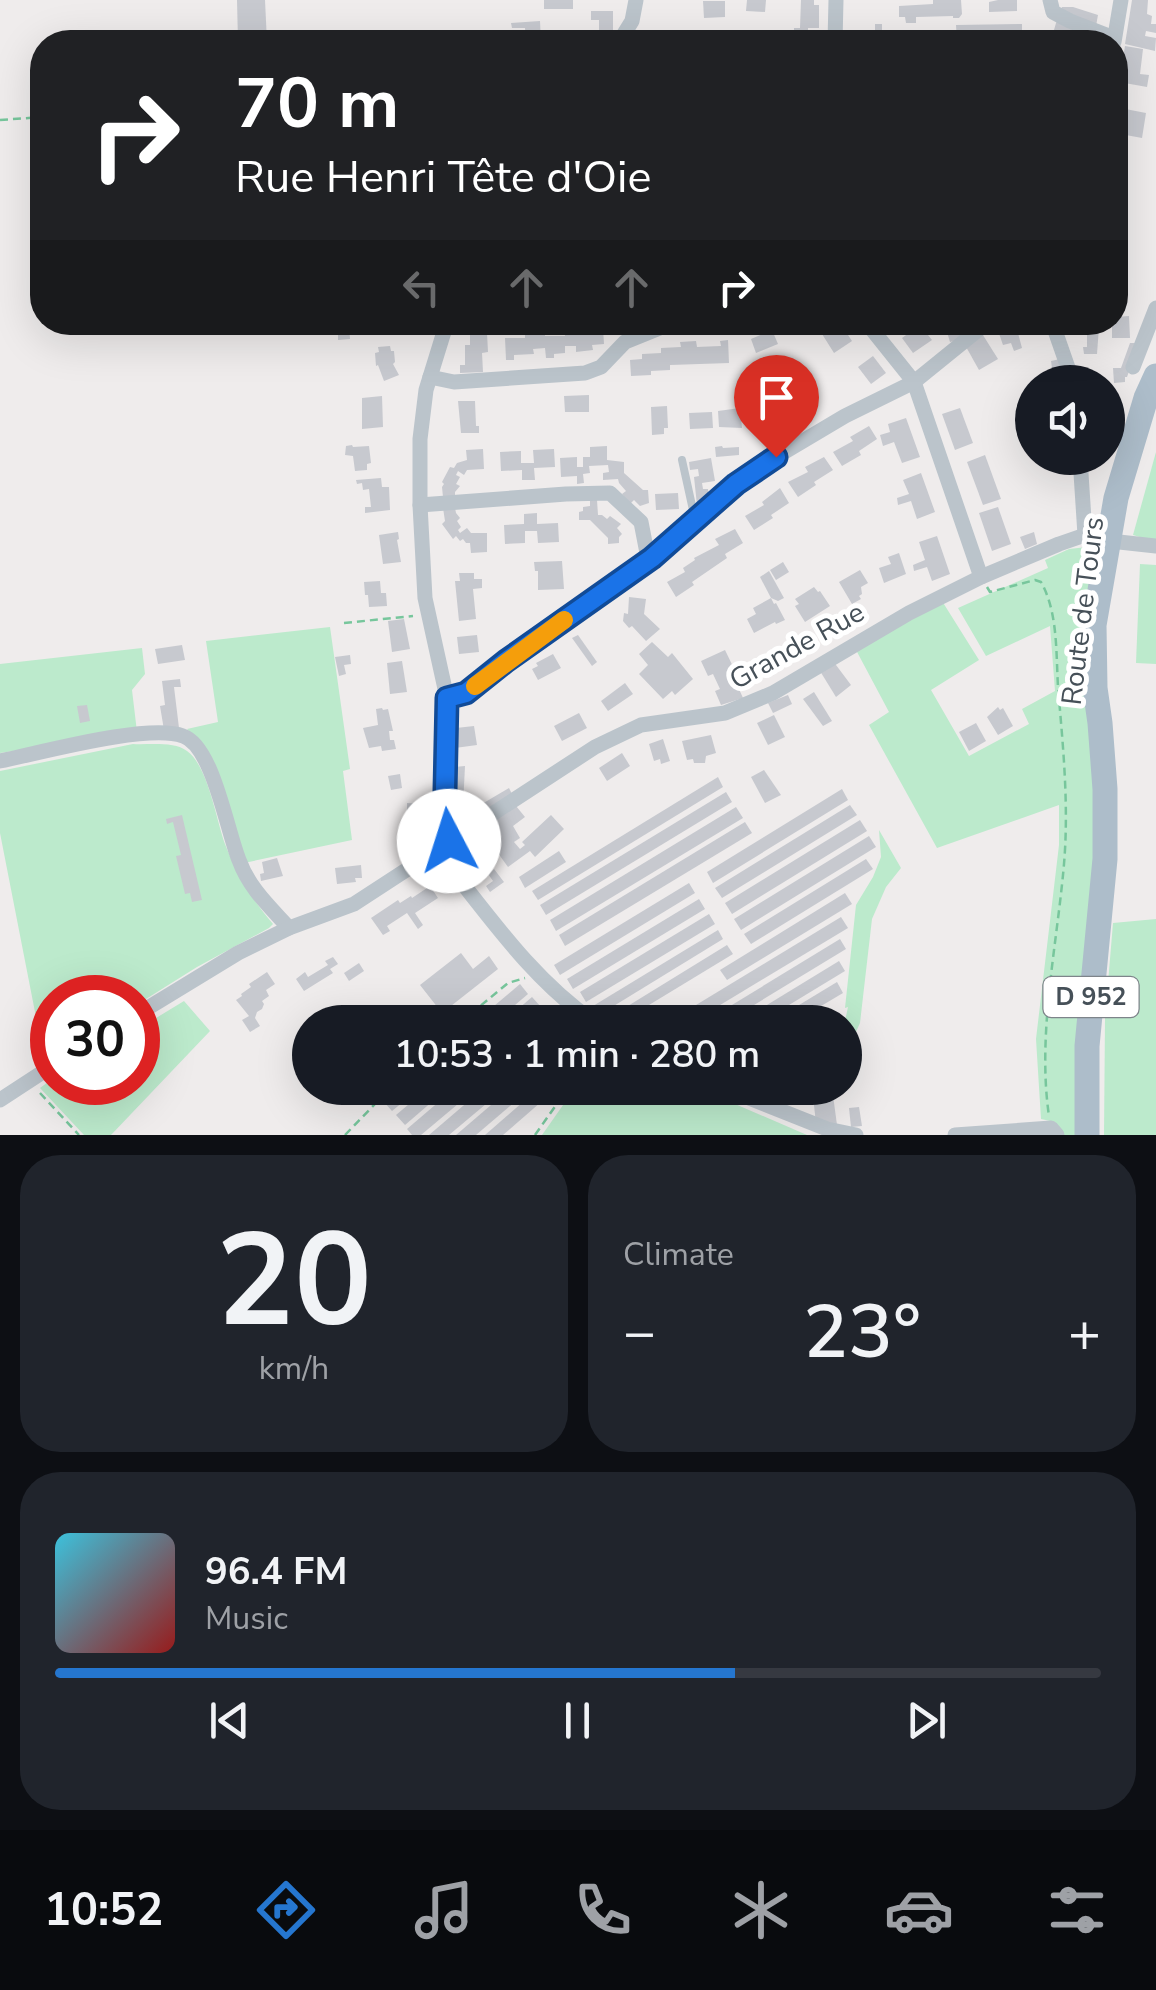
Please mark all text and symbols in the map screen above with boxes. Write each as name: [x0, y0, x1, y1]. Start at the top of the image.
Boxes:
text: 70 m: [235, 56, 399, 152]
icon: right: [70, 70, 200, 200]
text: Rue Henri Tête d'Oie: [235, 147, 651, 208]
icon: left: [394, 260, 449, 315]
icon: ahead: [499, 260, 554, 315]
icon: ahead: [604, 260, 659, 315]
icon: right: [709, 260, 764, 315]
pin: [734, 355, 819, 458]
map controls: [1015, 365, 1125, 475]
button: sound: [1015, 365, 1125, 475]
icon: arrive: [749, 370, 804, 425]
street label: Route de Tours: [1053, 515, 1113, 707]
street label: Grande Rue: [723, 593, 871, 699]
position arrow: [397, 789, 501, 893]
speed limit sign: 30: [30, 975, 160, 1105]
road number: D 952: [1044, 977, 1138, 1017]
text: 10:53 · 1 min · 280 m: [394, 1029, 760, 1080]
text: 20: [216, 1193, 372, 1370]
text: Climate: [623, 1233, 734, 1276]
text: 23°: [803, 1281, 921, 1383]
text: −: [623, 1295, 656, 1370]
text: +: [1068, 1295, 1101, 1370]
text: km/h: [259, 1347, 329, 1390]
text: 96.4 FM: [205, 1546, 347, 1597]
text: Music: [205, 1597, 288, 1640]
icon: previous: [202, 1693, 257, 1748]
icon: pause: [550, 1693, 605, 1748]
icon: next: [899, 1693, 954, 1748]
icon: directions: [251, 1875, 321, 1945]
icon: music: [409, 1875, 479, 1945]
icon: phone: [568, 1875, 638, 1945]
icon: climate: [726, 1875, 796, 1945]
icon: car: [884, 1875, 954, 1945]
icon: filters: [1042, 1875, 1112, 1945]
text: 10:52: [44, 1880, 163, 1941]

